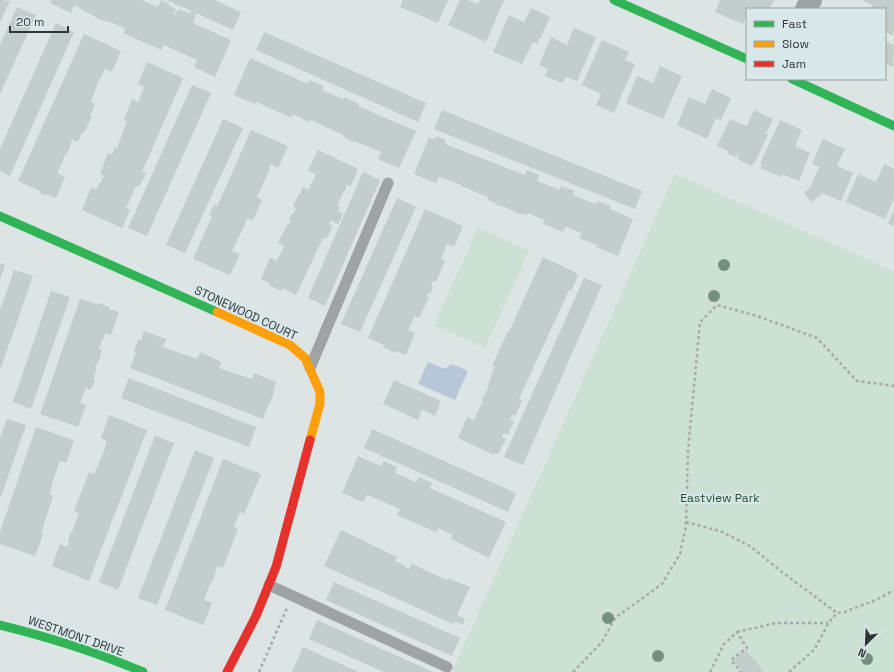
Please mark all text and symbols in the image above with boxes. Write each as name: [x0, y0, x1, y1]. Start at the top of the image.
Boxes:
scale bar: [10, 8, 68, 34]
legend: [746, 8, 886, 80]
text: 20 m: [16, 14, 44, 30]
text: Fast: [782, 16, 807, 32]
text: Slow: [782, 36, 809, 52]
text: Jam: [782, 56, 806, 72]
street label: STONEWOOD COURT: [192, 282, 300, 344]
park label: Eastview Park: [680, 490, 760, 506]
street label: WESTMONT DRIVE: [26, 612, 126, 660]
north arrow: [846, 624, 886, 664]
text: N: [856, 645, 868, 661]

